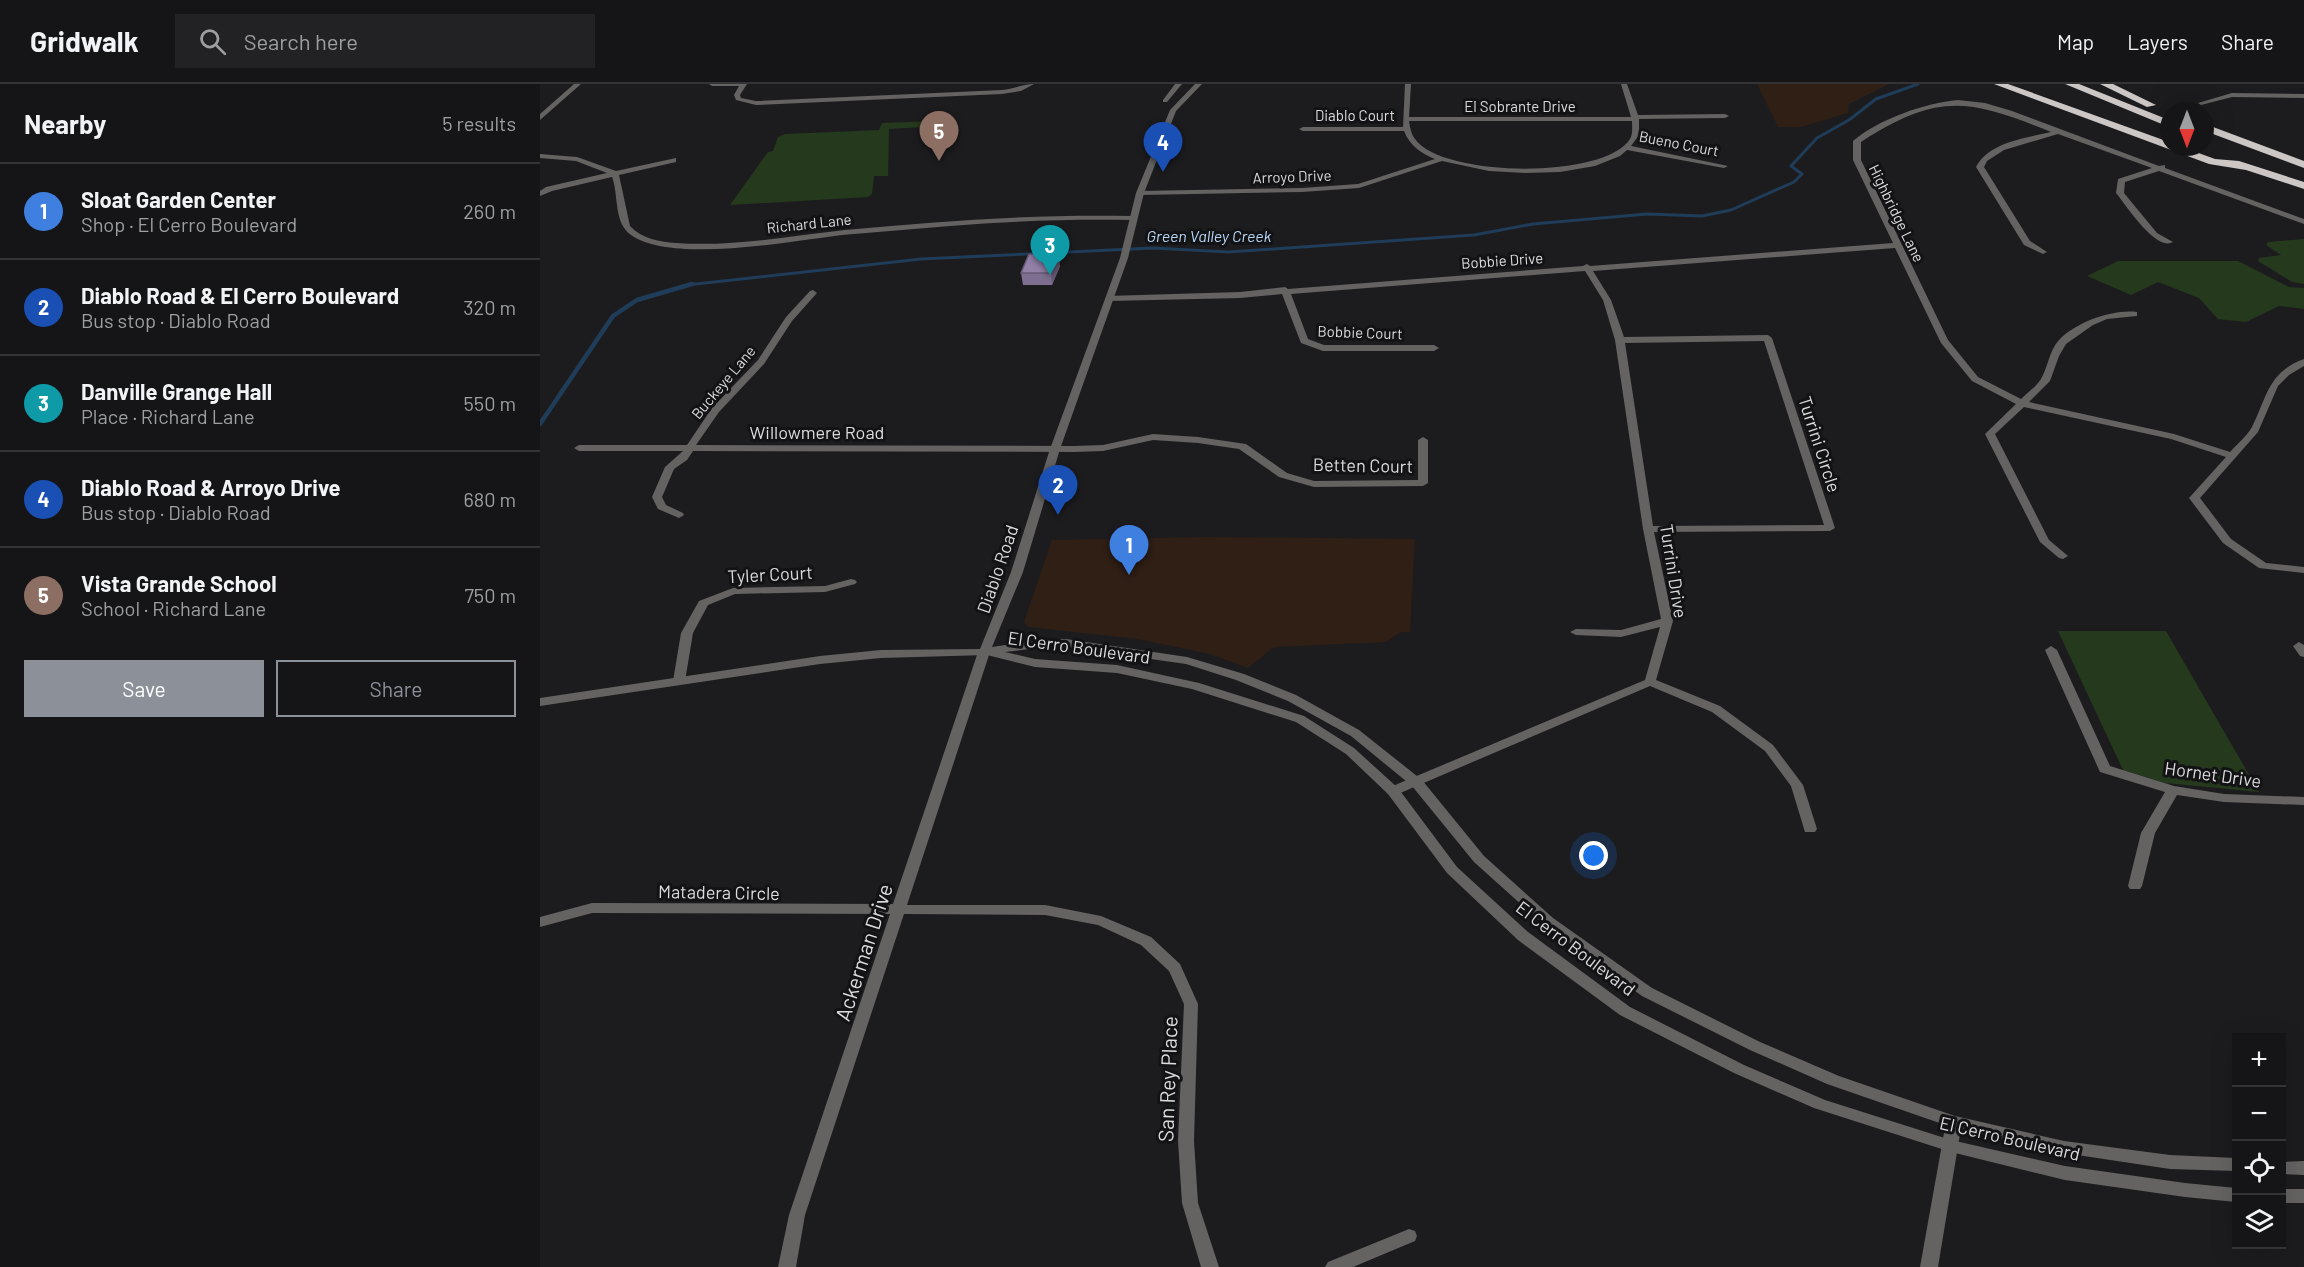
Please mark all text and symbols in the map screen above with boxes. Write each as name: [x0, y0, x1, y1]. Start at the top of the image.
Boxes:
search box: [175, 14, 595, 68]
text: Gridwalk: [30, 24, 139, 58]
icon: search: [196, 25, 229, 58]
text: Search here: [244, 28, 358, 54]
text: Map: [2057, 29, 2094, 54]
text: Layers: [2127, 29, 2188, 54]
text: Share: [2221, 29, 2274, 54]
street label: El Sobrante Drive: [1464, 97, 1576, 115]
north arrow: [2160, 102, 2214, 156]
street label: Diablo Court: [1315, 106, 1395, 124]
text: Nearby: [24, 108, 106, 139]
text: 5 results: [442, 111, 516, 135]
pin: 5: [920, 112, 958, 161]
pin: 4: [1144, 122, 1182, 172]
street label: Bueno Court: [1638, 126, 1720, 160]
street label: Highbridge Lane: [1866, 161, 1928, 265]
street label: Arroyo Drive: [1252, 166, 1332, 186]
text: Sloat Garden Center: [81, 186, 276, 212]
text: 1: [40, 199, 47, 223]
text: 260 m: [463, 199, 516, 223]
street label: Richard Lane: [766, 210, 852, 236]
text: Shop · El Cerro Boulevard: [81, 212, 297, 236]
pin: 3: [1030, 226, 1070, 275]
water label: Green Valley Creek: [1147, 226, 1272, 245]
street label: Bobbie Drive: [1460, 248, 1544, 272]
text: Diablo Road & El Cerro Boulevard: [81, 282, 399, 308]
text: 2: [38, 295, 49, 319]
text: 320 m: [463, 295, 516, 319]
text: Bus stop · Diablo Road: [81, 308, 271, 332]
street label: Bobbie Court: [1317, 322, 1403, 342]
street label: Buckeye Lane: [687, 342, 759, 422]
text: Danville Grange Hall: [81, 378, 272, 404]
text: 3: [38, 391, 49, 415]
text: 550 m: [464, 391, 516, 415]
street label: Turrini Circle: [1794, 393, 1846, 495]
text: Place · Richard Lane: [81, 404, 255, 428]
street label: Willowmere Road: [750, 421, 884, 443]
street label: Betten Court: [1313, 453, 1413, 477]
pin: 2: [1038, 466, 1078, 515]
text: Diablo Road & Arroyo Drive: [81, 474, 341, 500]
text: 4: [37, 487, 50, 511]
text: 680 m: [463, 487, 516, 511]
text: Bus stop · Diablo Road: [81, 500, 271, 524]
street label: Diablo Road: [972, 522, 1022, 616]
street label: Turrini Drive: [1656, 522, 1692, 620]
pin: 1: [1110, 526, 1148, 575]
street label: Tyler Court: [727, 561, 813, 587]
text: Vista Grande School: [81, 570, 277, 596]
text: 5: [38, 583, 49, 607]
text: 750 m: [464, 583, 516, 607]
text: School · Richard Lane: [81, 596, 266, 620]
street label: El Cerro Boulevard: [1006, 626, 1152, 668]
button: Save: [24, 660, 264, 717]
button: Share: [276, 660, 516, 717]
street label: Hornet Drive: [2163, 756, 2263, 792]
your location: [1579, 841, 1608, 870]
street label: Matadera Circle: [658, 880, 780, 904]
street label: Ackerman Drive: [829, 880, 897, 1024]
street label: El Cerro Boulevard: [1512, 896, 1640, 1000]
street label: San Rey Place: [1152, 1016, 1182, 1142]
map controls: [2232, 1033, 2286, 1249]
button: +: [2232, 1033, 2286, 1087]
button: −: [2232, 1087, 2286, 1141]
street label: El Cerro Boulevard: [1938, 1111, 2082, 1165]
button: locate: [2232, 1141, 2286, 1195]
button: layers: [2232, 1195, 2286, 1249]

